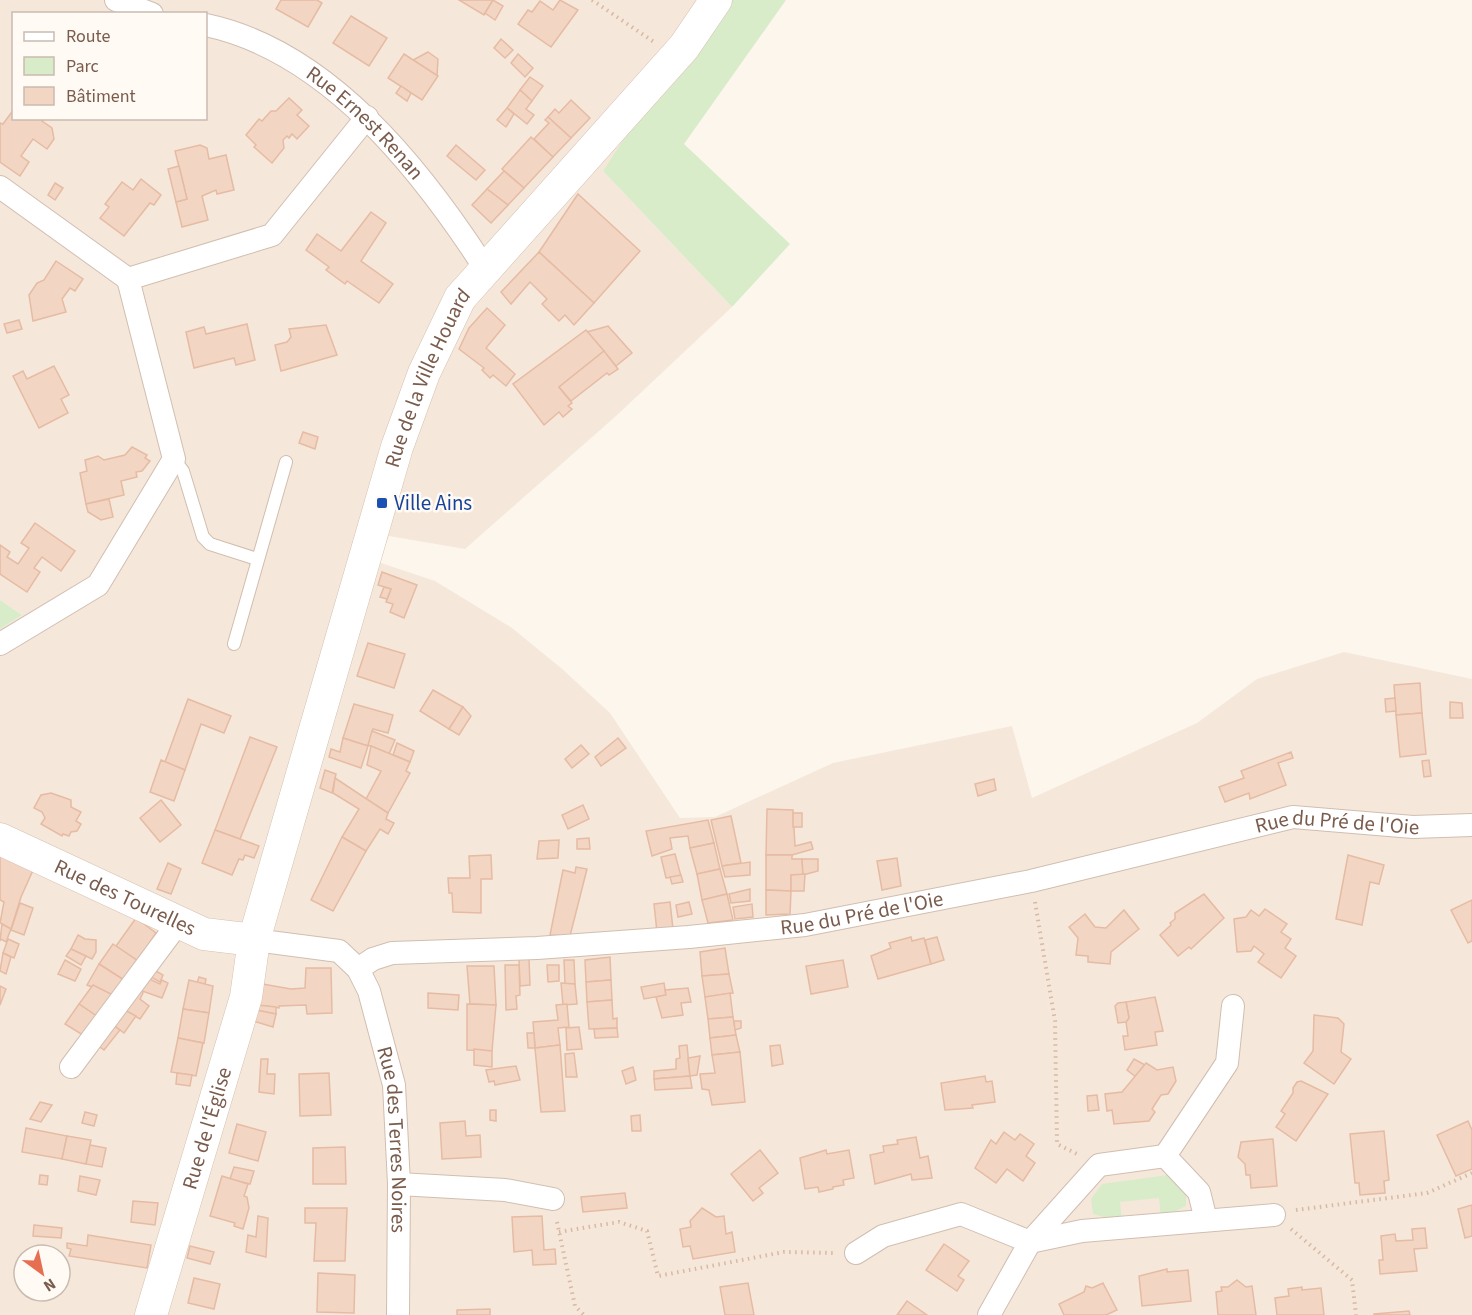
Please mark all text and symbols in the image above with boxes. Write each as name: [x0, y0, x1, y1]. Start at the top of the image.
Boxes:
legend: [12, 12, 207, 120]
text: Route: [66, 24, 110, 49]
text: Parc: [66, 54, 99, 79]
street label: Rue Ernest Renan: [300, 58, 431, 186]
text: Bâtiment: [66, 84, 136, 109]
street label: Rue de la Ville Houard: [377, 281, 477, 471]
place label: Ville Ains: [394, 488, 472, 518]
marker: Ville Ains: [375, 496, 389, 510]
street label: Rue du Pré de l'Oie: [1252, 802, 1420, 842]
street label: Rue des Tourelles: [49, 851, 201, 943]
street label: Rue du Pré de l'Oie: [779, 883, 946, 942]
street label: Rue des Terres Noires: [369, 1043, 414, 1233]
street label: Rue de l'Église: [174, 1063, 239, 1193]
north arrow: [12, 1243, 72, 1303]
text: N: [39, 1273, 60, 1297]

